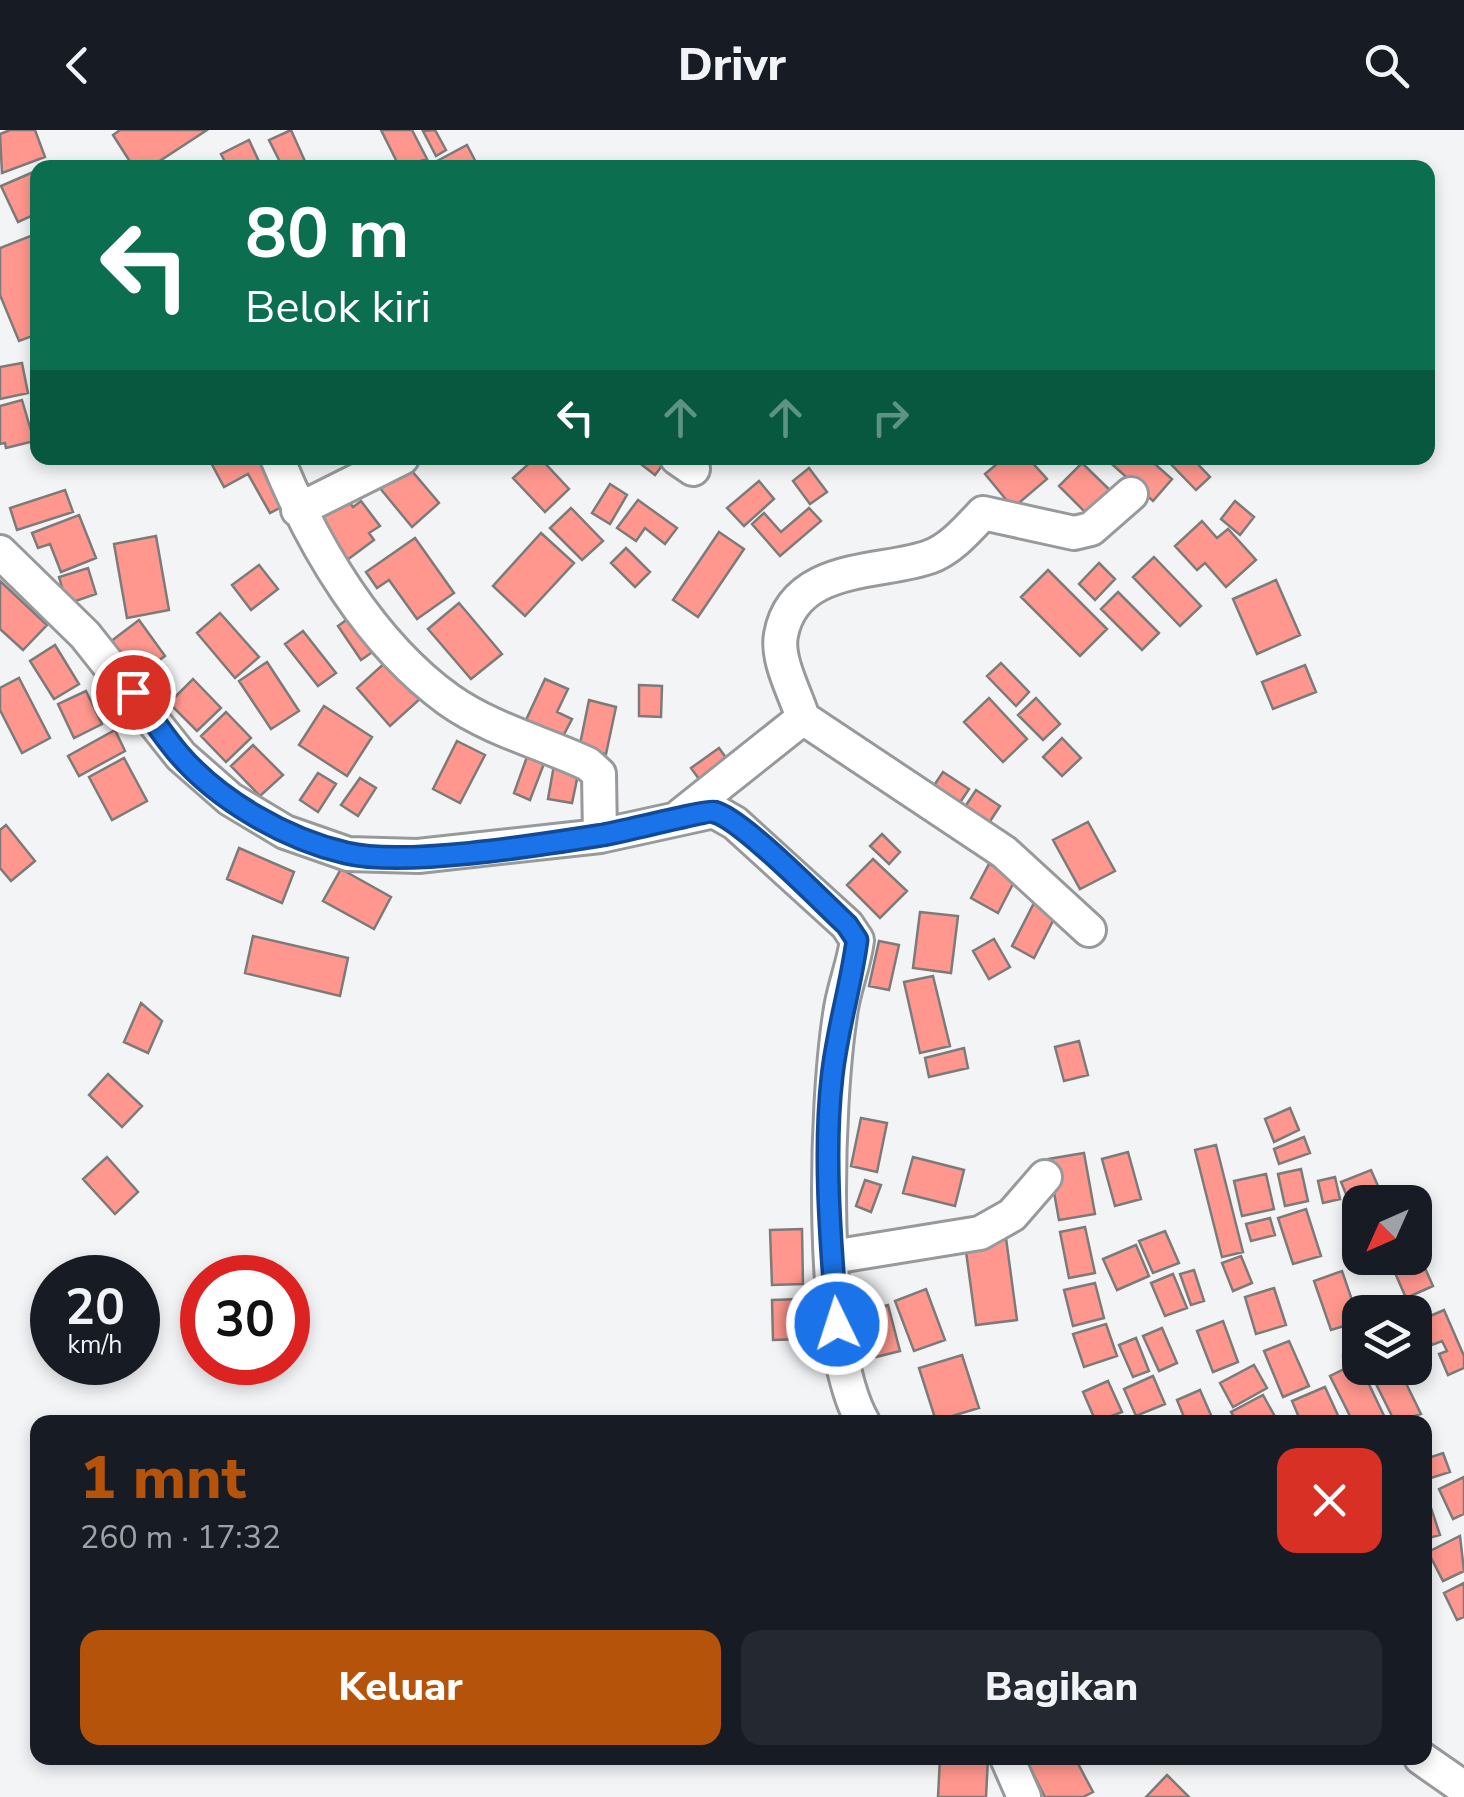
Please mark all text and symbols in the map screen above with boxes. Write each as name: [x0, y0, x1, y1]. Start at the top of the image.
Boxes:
text: Drivr: [678, 35, 786, 96]
icon: back: [50, 38, 105, 93]
icon: search: [1359, 38, 1414, 93]
text: 80 m: [245, 186, 409, 282]
icon: left: [80, 200, 210, 330]
text: Belok kiri: [245, 277, 431, 338]
icon: left: [548, 390, 603, 445]
icon: ahead: [653, 390, 708, 445]
icon: ahead: [758, 390, 813, 445]
icon: right: [863, 390, 918, 445]
pin: [91, 650, 176, 735]
icon: arrive: [106, 665, 161, 720]
north arrow: [1342, 1185, 1432, 1275]
map controls: [1342, 1185, 1432, 1385]
speed limit sign: 30: [180, 1255, 310, 1385]
position arrow: [785, 1272, 889, 1376]
text: 20: [65, 1273, 125, 1342]
button: layers: [1342, 1295, 1432, 1385]
text: km/h: [67, 1328, 123, 1362]
text: 1 mnt: [80, 1437, 246, 1519]
button: close: [1277, 1448, 1382, 1553]
text: 260 m · 17:32: [80, 1516, 281, 1559]
button: Keluar: [80, 1630, 721, 1745]
button: Bagikan: [741, 1630, 1382, 1745]

